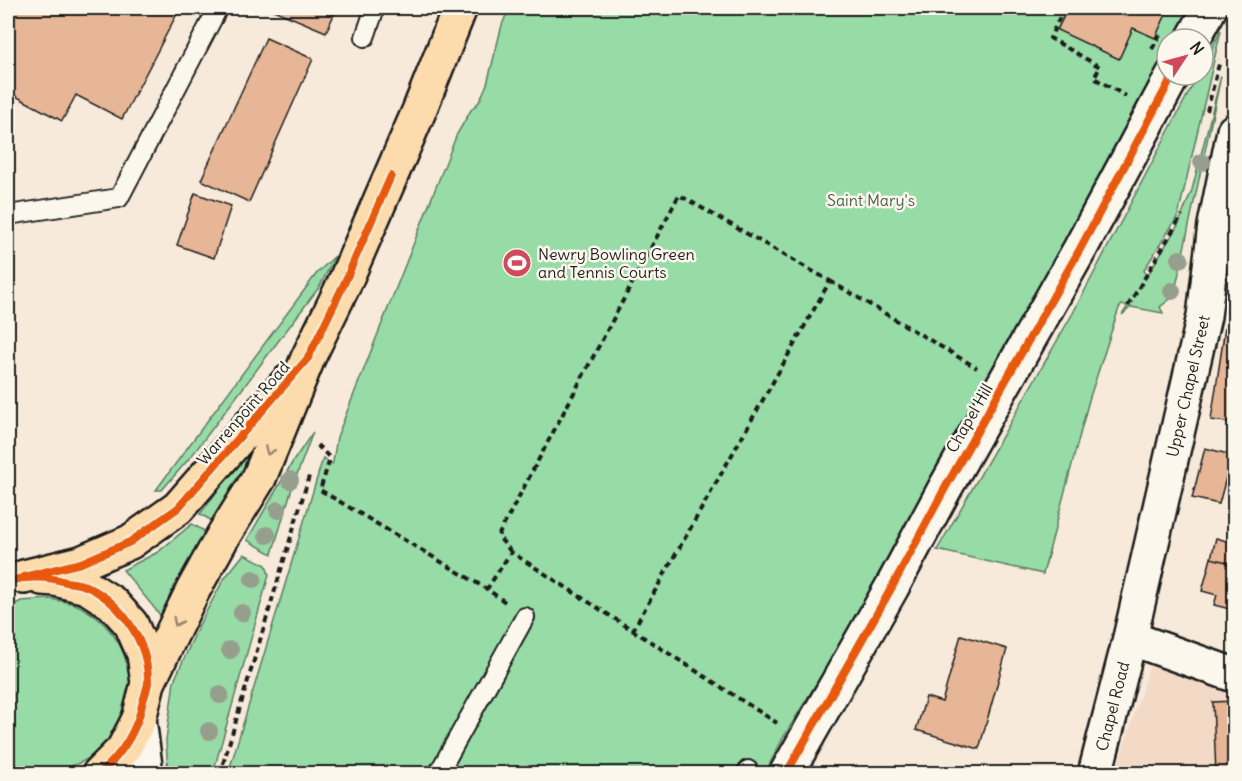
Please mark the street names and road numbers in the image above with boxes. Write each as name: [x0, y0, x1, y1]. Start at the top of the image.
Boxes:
street label: Upper Chapel Street: [1162, 313, 1214, 459]
street label: Warrenpoint Road: [192, 357, 294, 469]
street label: Chapel Hill: [941, 380, 997, 456]
street label: Chapel Road: [1091, 659, 1134, 753]

